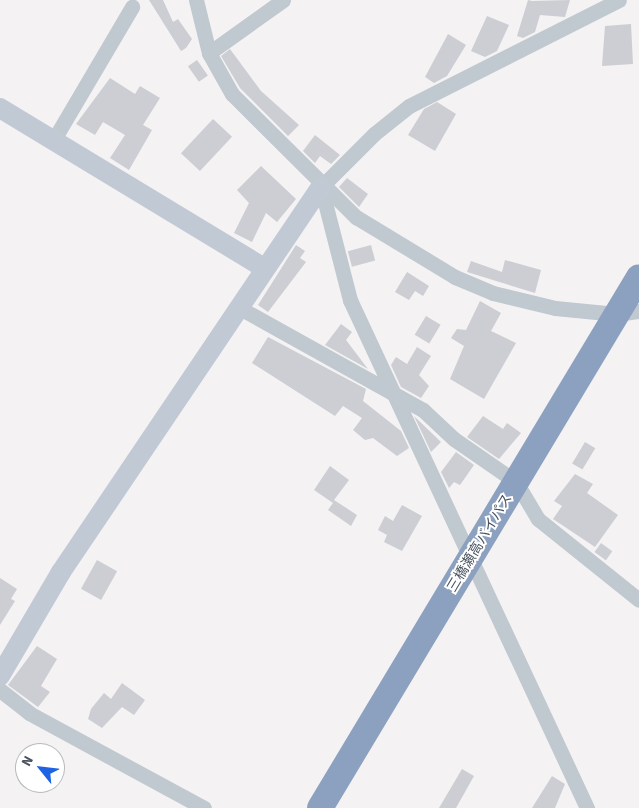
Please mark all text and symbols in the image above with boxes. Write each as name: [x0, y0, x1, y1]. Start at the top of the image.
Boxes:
street label: 三橋瀬高バイパス: [444, 491, 516, 595]
north arrow: [15, 743, 65, 793]
text: N: [17, 752, 39, 770]

